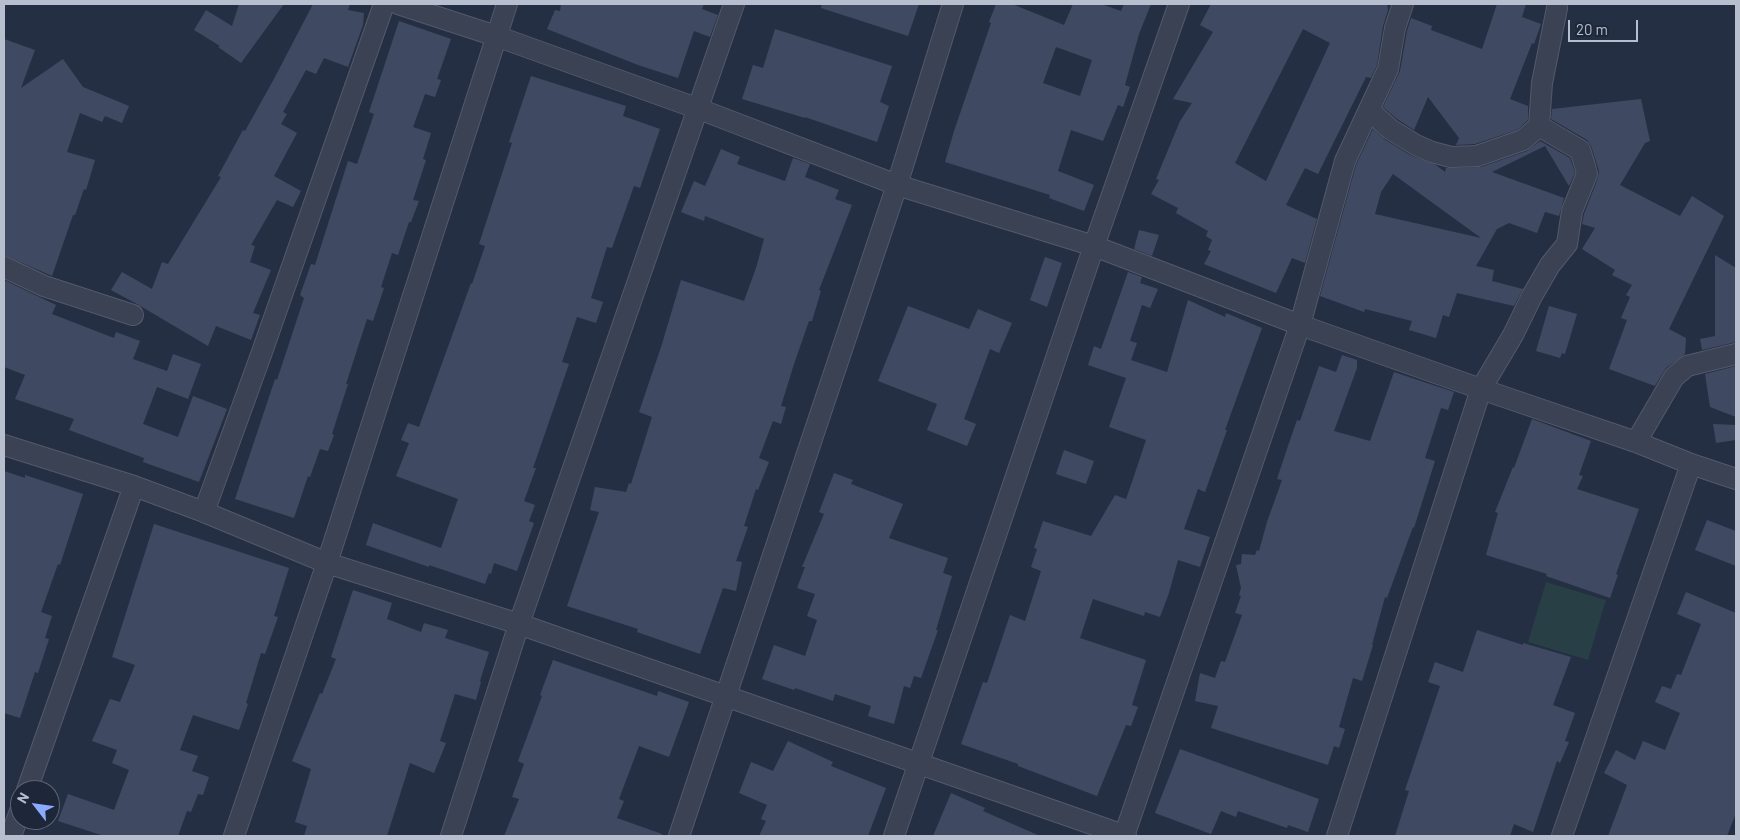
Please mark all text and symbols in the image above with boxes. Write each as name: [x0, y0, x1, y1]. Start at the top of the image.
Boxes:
scale bar: [1570, 10, 1640, 42]
text: 20 m: [1576, 20, 1608, 38]
north arrow: [10, 780, 60, 830]
text: N: [13, 789, 32, 806]

